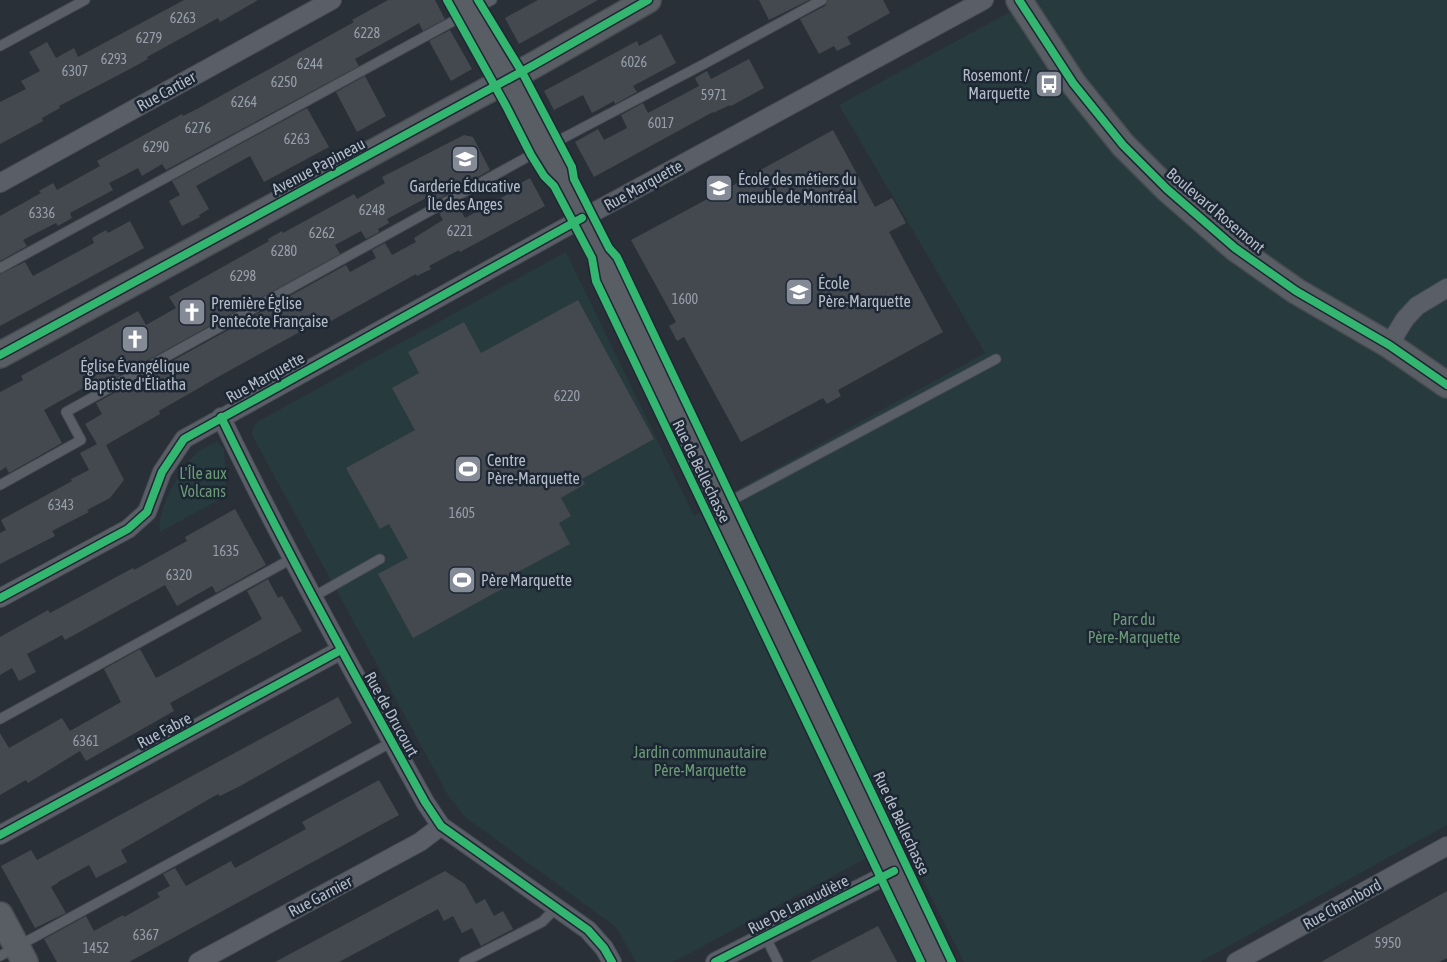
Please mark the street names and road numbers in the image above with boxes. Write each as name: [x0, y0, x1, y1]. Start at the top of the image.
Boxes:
street label: Rue Cartier: [133, 67, 199, 115]
street label: Avenue Papineau: [268, 134, 368, 199]
street label: Rue Marquette: [601, 156, 686, 215]
street label: Boulevard Rosemont: [1163, 164, 1269, 256]
street label: Rue Marquette: [223, 348, 308, 407]
street label: Rue de Bellechasse: [669, 417, 735, 525]
street label: Rue de Drucourt: [361, 669, 423, 760]
street label: Rue Fabre: [134, 708, 194, 752]
street label: Rue de Bellechasse: [870, 768, 934, 878]
street label: Rue De Lanaudière: [745, 871, 851, 937]
street label: Rue Garnier: [285, 872, 355, 920]
street label: Rue Chambord: [1300, 875, 1384, 933]

